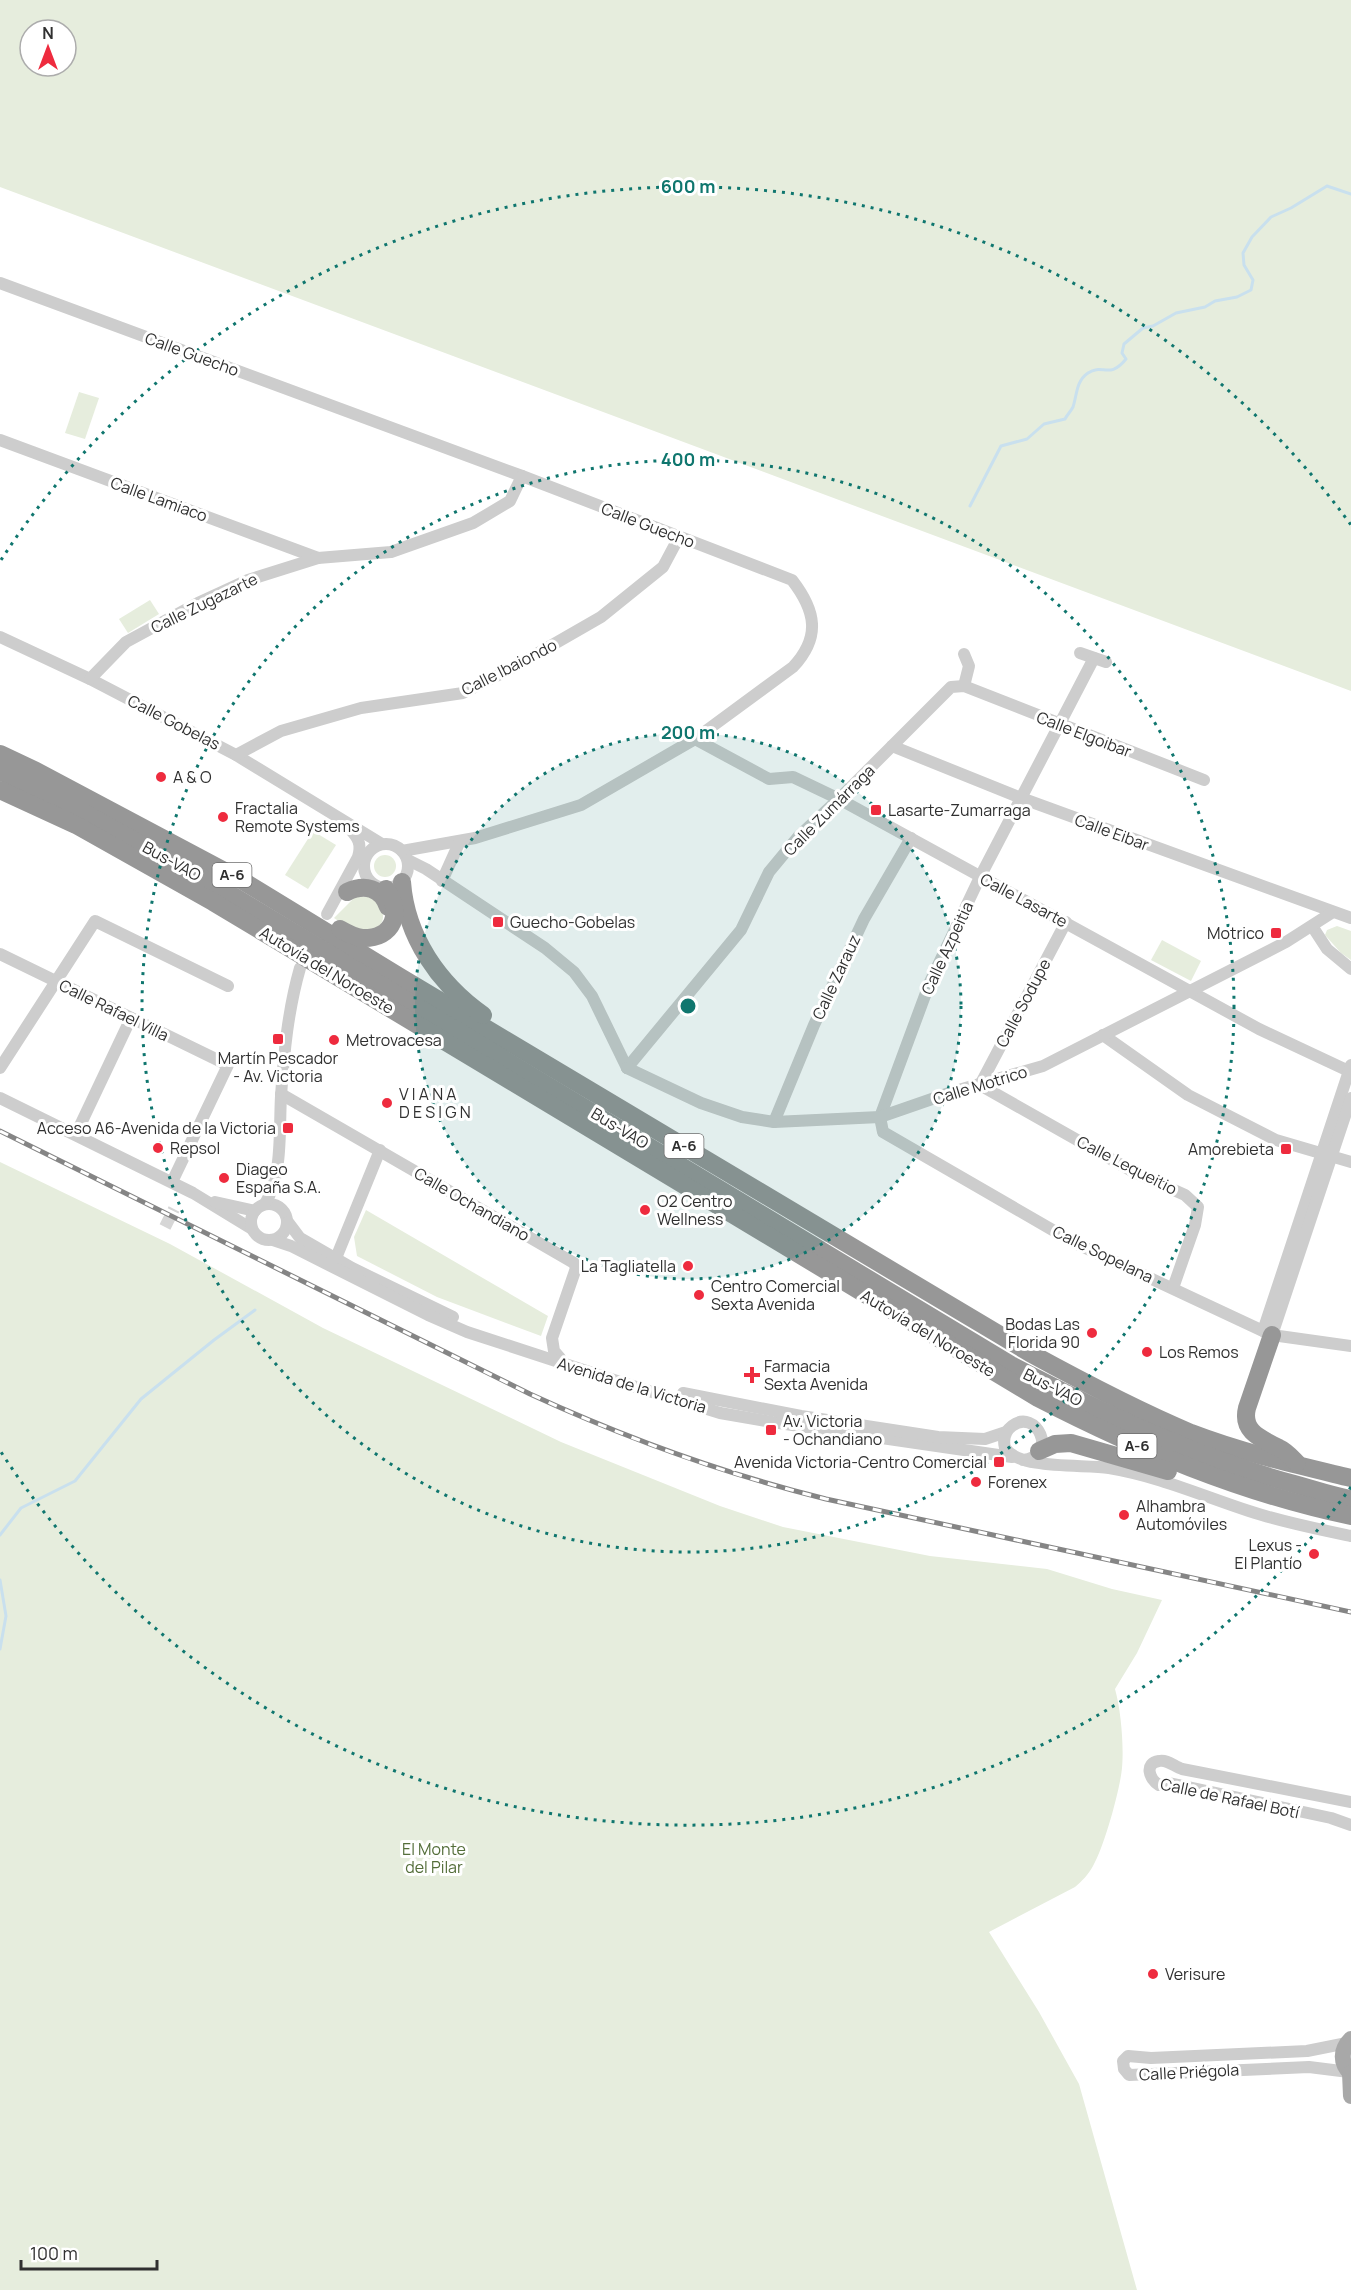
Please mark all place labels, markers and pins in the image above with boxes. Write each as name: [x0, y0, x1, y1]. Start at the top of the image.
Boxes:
place label: A & O: [173, 766, 212, 788]
marker: A & O: [154, 770, 168, 784]
place label: Fractalia Remote Systems: [235, 797, 360, 837]
place label: Lasarte-Zumarraga: [888, 799, 1031, 821]
marker: Lasarte-Zumarraga: [869, 803, 883, 817]
marker: Fractalia Remote Systems: [216, 810, 230, 824]
place label: Guecho-Gobelas: [510, 911, 635, 933]
marker: Guecho-Gobelas: [491, 915, 505, 929]
place label: Motrico: [1207, 922, 1264, 944]
marker: Motrico: [1269, 926, 1283, 940]
centre of rings: [678, 996, 698, 1016]
place label: Metrovacesa: [346, 1029, 442, 1051]
marker: Martín Pescador - Av. Victoria: [271, 1032, 285, 1046]
marker: Metrovacesa: [327, 1033, 341, 1047]
place label: Martín Pescador - Av. Victoria: [218, 1047, 339, 1087]
place label: V I A N A D E S I G N: [399, 1083, 471, 1123]
marker: V I A N A D E S I G N: [380, 1096, 394, 1110]
place label: Acceso A6-Avenida de la Victoria: [37, 1117, 276, 1139]
marker: Acceso A6-Avenida de la Victoria: [281, 1121, 295, 1135]
place label: Repsol: [170, 1137, 220, 1159]
place label: Amorebieta: [1188, 1138, 1274, 1160]
marker: Repsol: [151, 1141, 165, 1155]
marker: Amorebieta: [1279, 1142, 1293, 1156]
place label: Diageo España S.A.: [236, 1158, 321, 1198]
marker: Diageo España S.A.: [217, 1171, 231, 1185]
place label: O2 Centro Wellness: [657, 1190, 732, 1230]
marker: O2 Centro Wellness: [638, 1203, 652, 1217]
place label: La Tagliatella: [581, 1255, 676, 1277]
marker: La Tagliatella: [681, 1259, 695, 1273]
place label: Centro Comercial Sexta Avenida: [711, 1275, 840, 1315]
marker: Centro Comercial Sexta Avenida: [692, 1288, 706, 1302]
place label: Bodas Las Florida 90: [1005, 1313, 1080, 1353]
marker: Bodas Las Florida 90: [1085, 1326, 1099, 1340]
place label: Los Remos: [1159, 1341, 1239, 1363]
marker: Los Remos: [1140, 1345, 1154, 1359]
place label: Farmacia Sexta Avenida: [764, 1355, 868, 1395]
marker: Farmacia Sexta Avenida: [745, 1368, 759, 1382]
place label: Av. Victoria - Ochandiano: [783, 1410, 882, 1450]
marker: Av. Victoria - Ochandiano: [764, 1423, 778, 1437]
place label: Avenida Victoria-Centro Comercial: [734, 1451, 987, 1473]
marker: Avenida Victoria-Centro Comercial: [992, 1455, 1006, 1469]
place label: Forenex: [988, 1471, 1047, 1493]
marker: Forenex: [969, 1475, 983, 1489]
place label: Alhambra Automóviles: [1136, 1495, 1227, 1535]
marker: Alhambra Automóviles: [1117, 1508, 1131, 1522]
place label: Lexus - El Plantío: [1235, 1534, 1302, 1574]
marker: Lexus - El Plantío: [1307, 1547, 1321, 1561]
place label: Verisure: [1165, 1963, 1225, 1985]
marker: Verisure: [1146, 1967, 1160, 1981]

